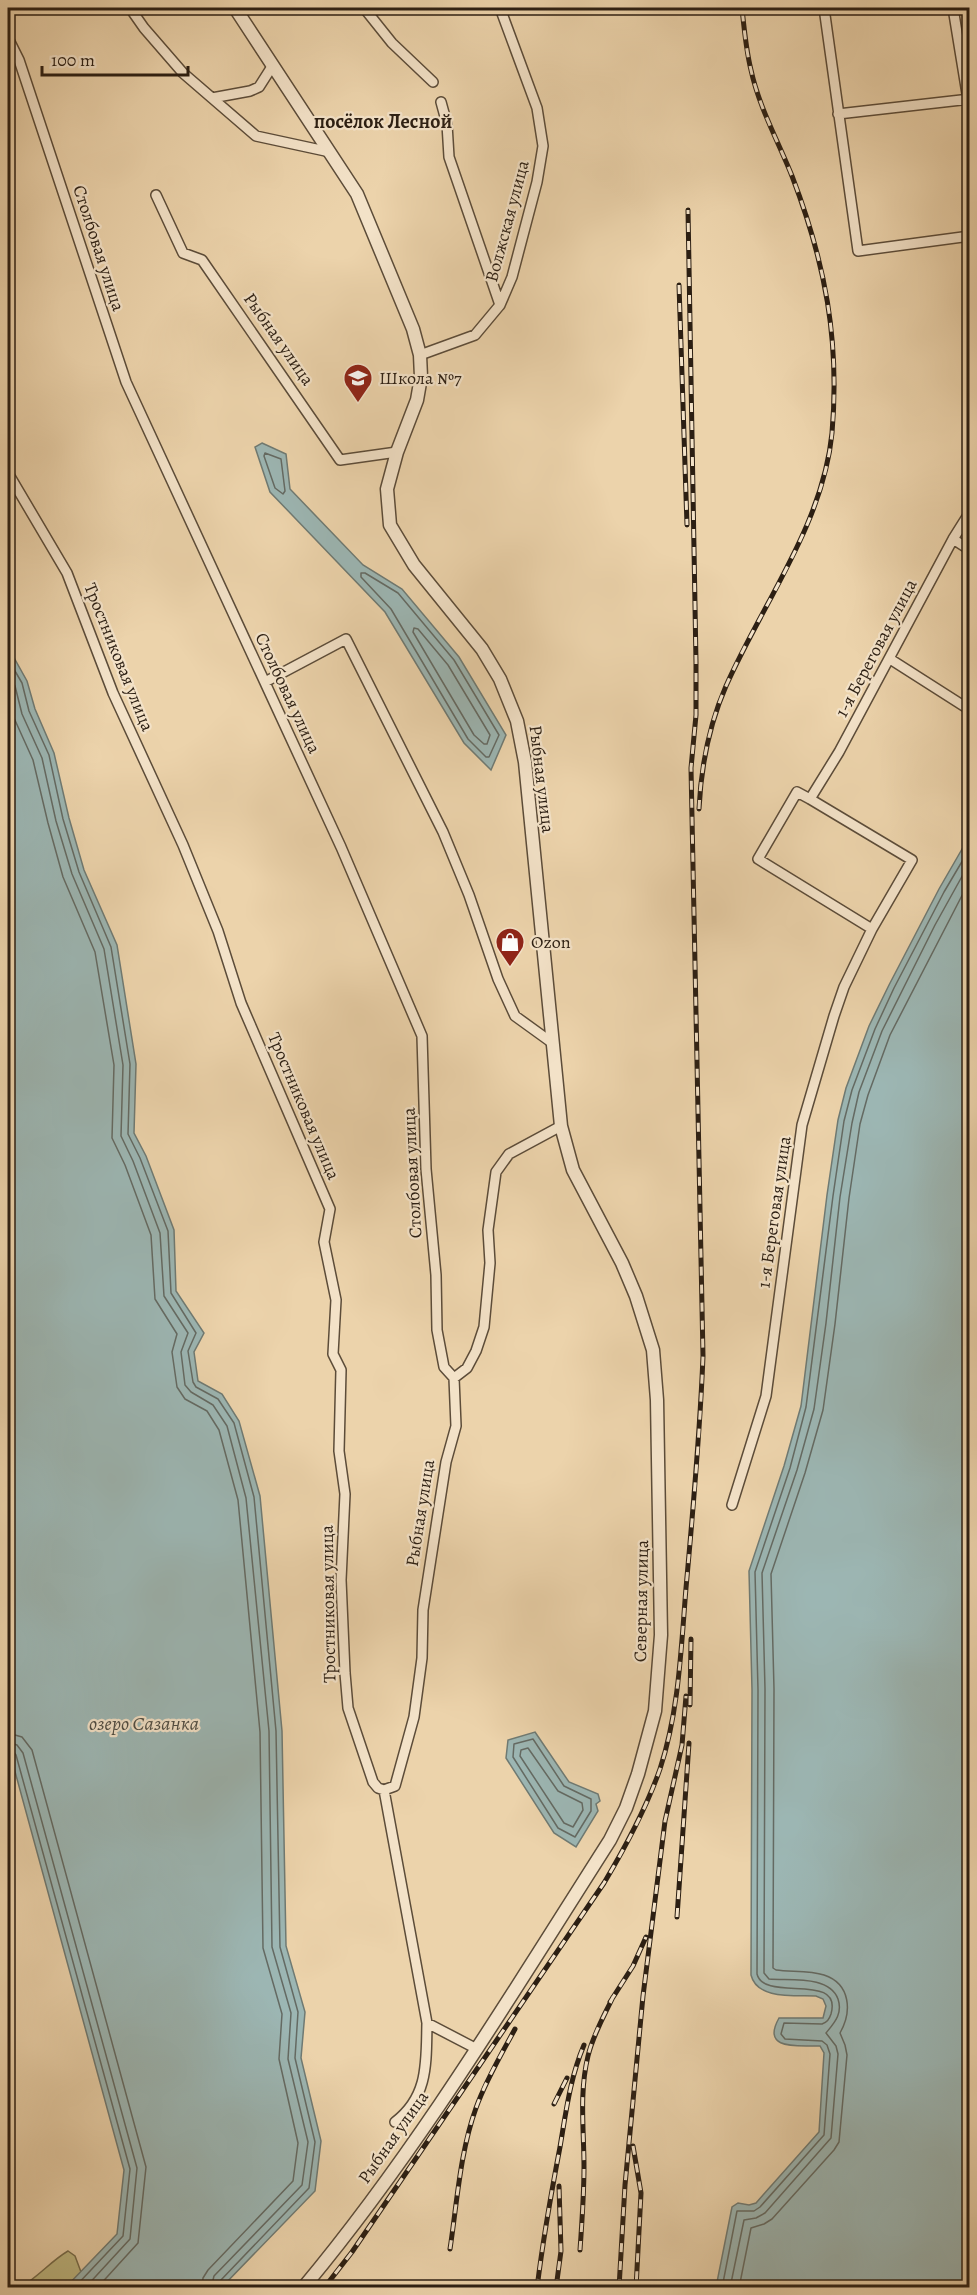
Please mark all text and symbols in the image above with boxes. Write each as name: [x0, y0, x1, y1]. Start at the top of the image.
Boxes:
scale bar: [42, 39, 188, 77]
text: 100 m: [51, 48, 95, 72]
district label: посёлок Лесной: [314, 108, 452, 135]
street label: Волжская улица: [479, 157, 535, 285]
street label: Столбовая улица: [67, 182, 131, 315]
street label: Рыбная улица: [238, 288, 320, 391]
school or university icon: Школа №7: [342, 362, 374, 404]
place label: Школа №7: [379, 366, 462, 390]
street label: 1-я Береговая улица: [829, 574, 923, 721]
street label: Тростниковая улица: [78, 579, 160, 735]
street label: Столбовая улица: [249, 629, 327, 758]
street label: Рыбная улица: [523, 724, 561, 835]
shop icon: Ozon: [494, 926, 526, 968]
place label: Ozon: [531, 930, 571, 954]
street label: Тростниковая улица: [262, 1029, 346, 1184]
street label: Столбовая улица: [397, 1106, 427, 1239]
street label: 1-я Береговая улица: [751, 1134, 797, 1290]
street label: Рыбная улица: [400, 1457, 440, 1568]
street label: Тростниковая улица: [315, 1524, 341, 1683]
street label: Северная улица: [628, 1539, 654, 1662]
water label: озеро Сазанка: [89, 1710, 199, 1737]
street label: Рыбная улица: [352, 2085, 434, 2188]

